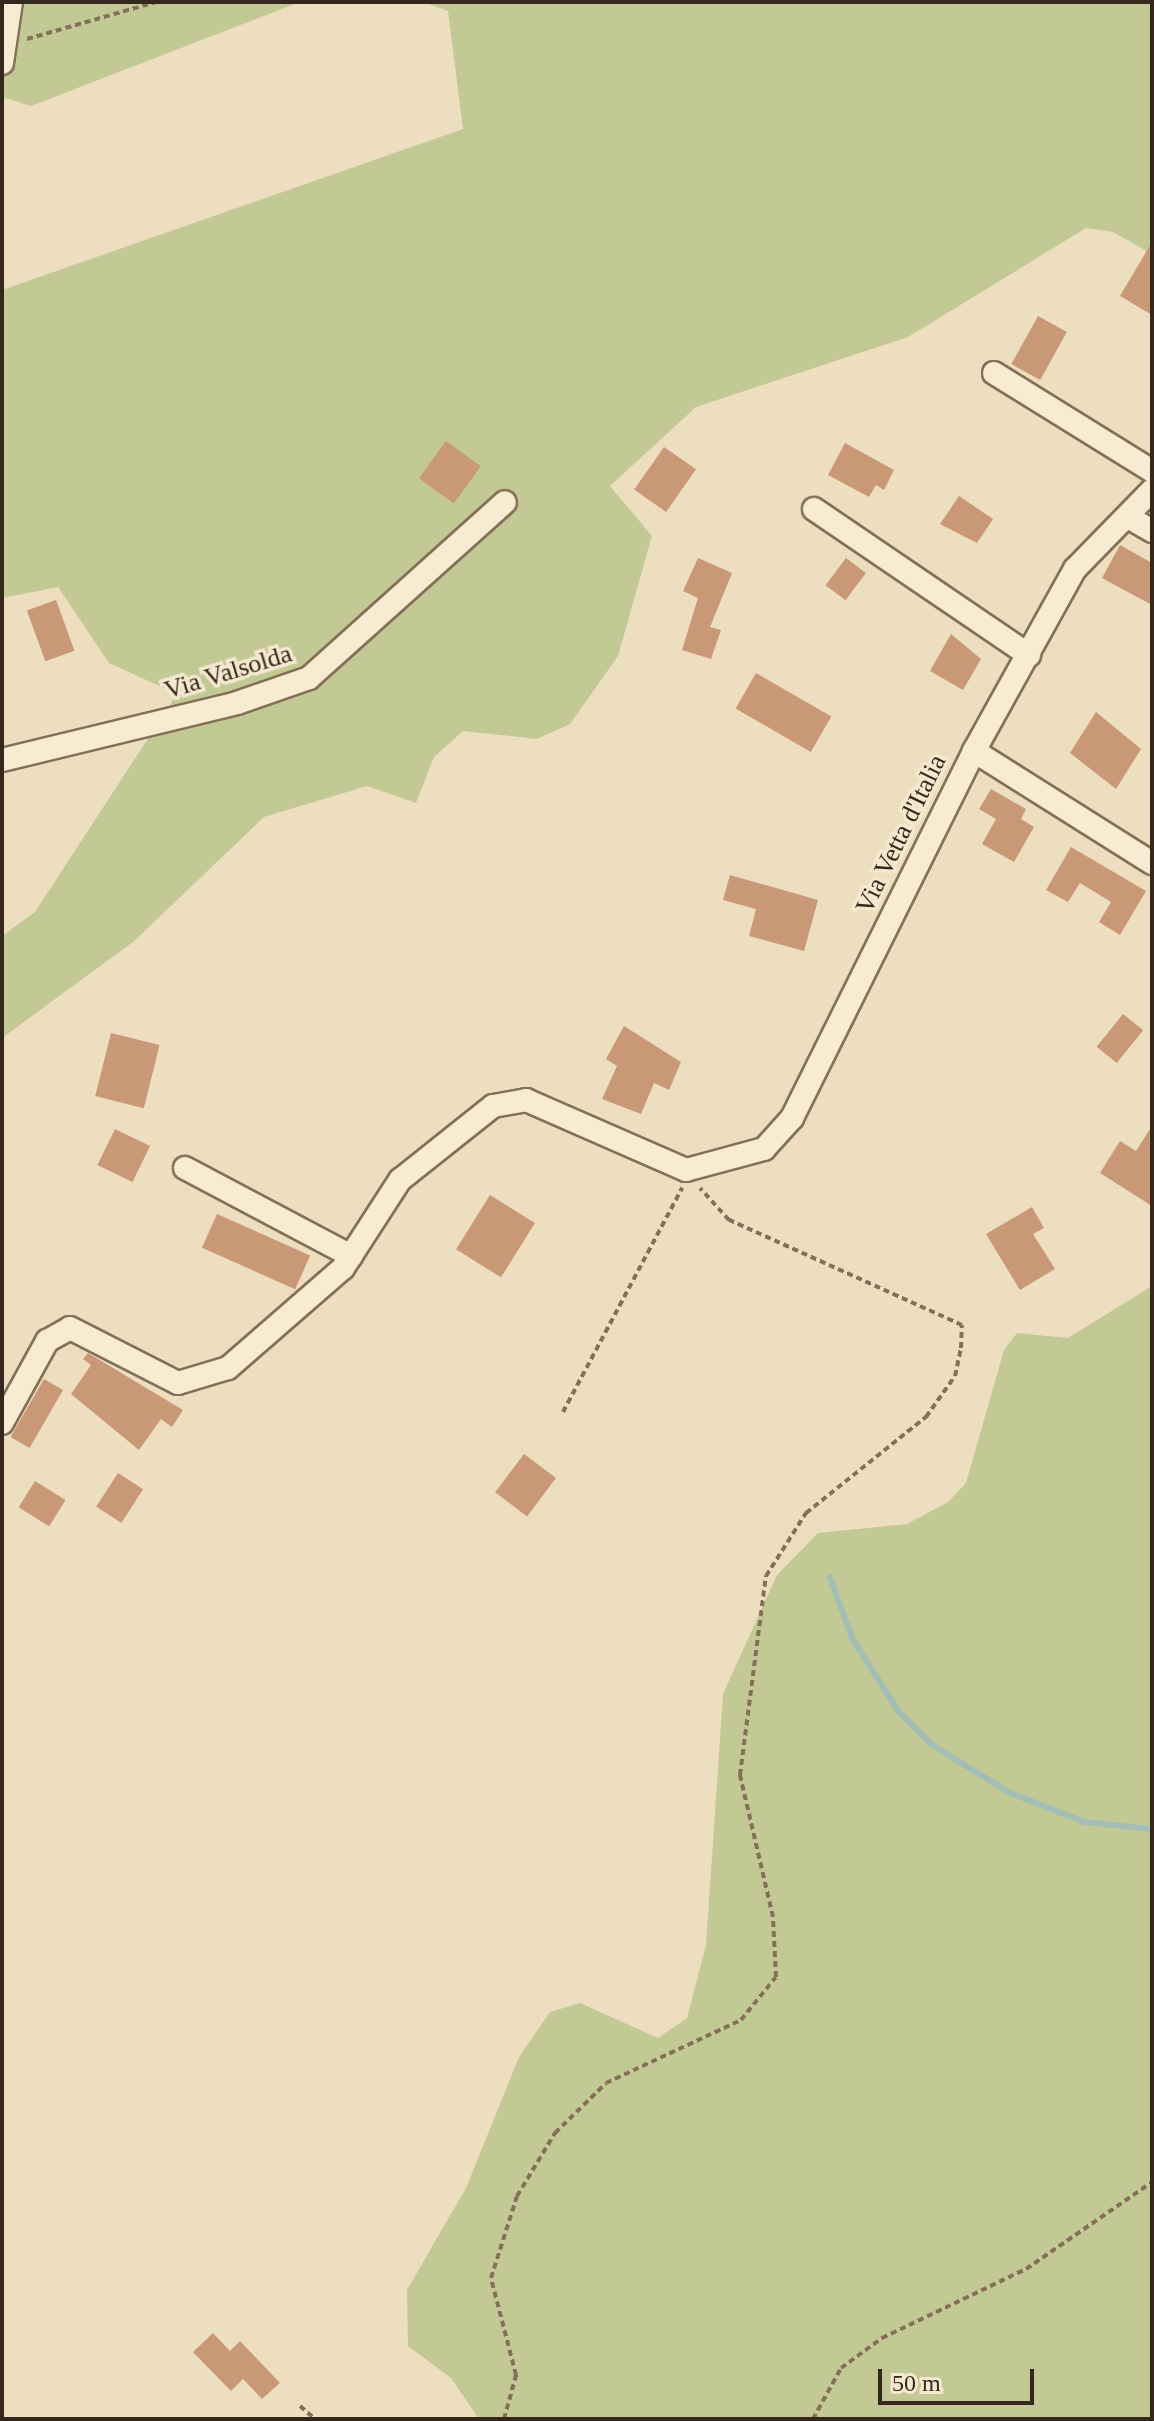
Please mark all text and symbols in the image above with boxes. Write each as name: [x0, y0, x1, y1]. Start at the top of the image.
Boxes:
street label: Via Valsolda: [160, 638, 296, 706]
street label: Via Vetta d'Italia: [849, 749, 953, 919]
scale bar: [882, 2353, 1038, 2403]
text: 50 m: [892, 2370, 941, 2396]

